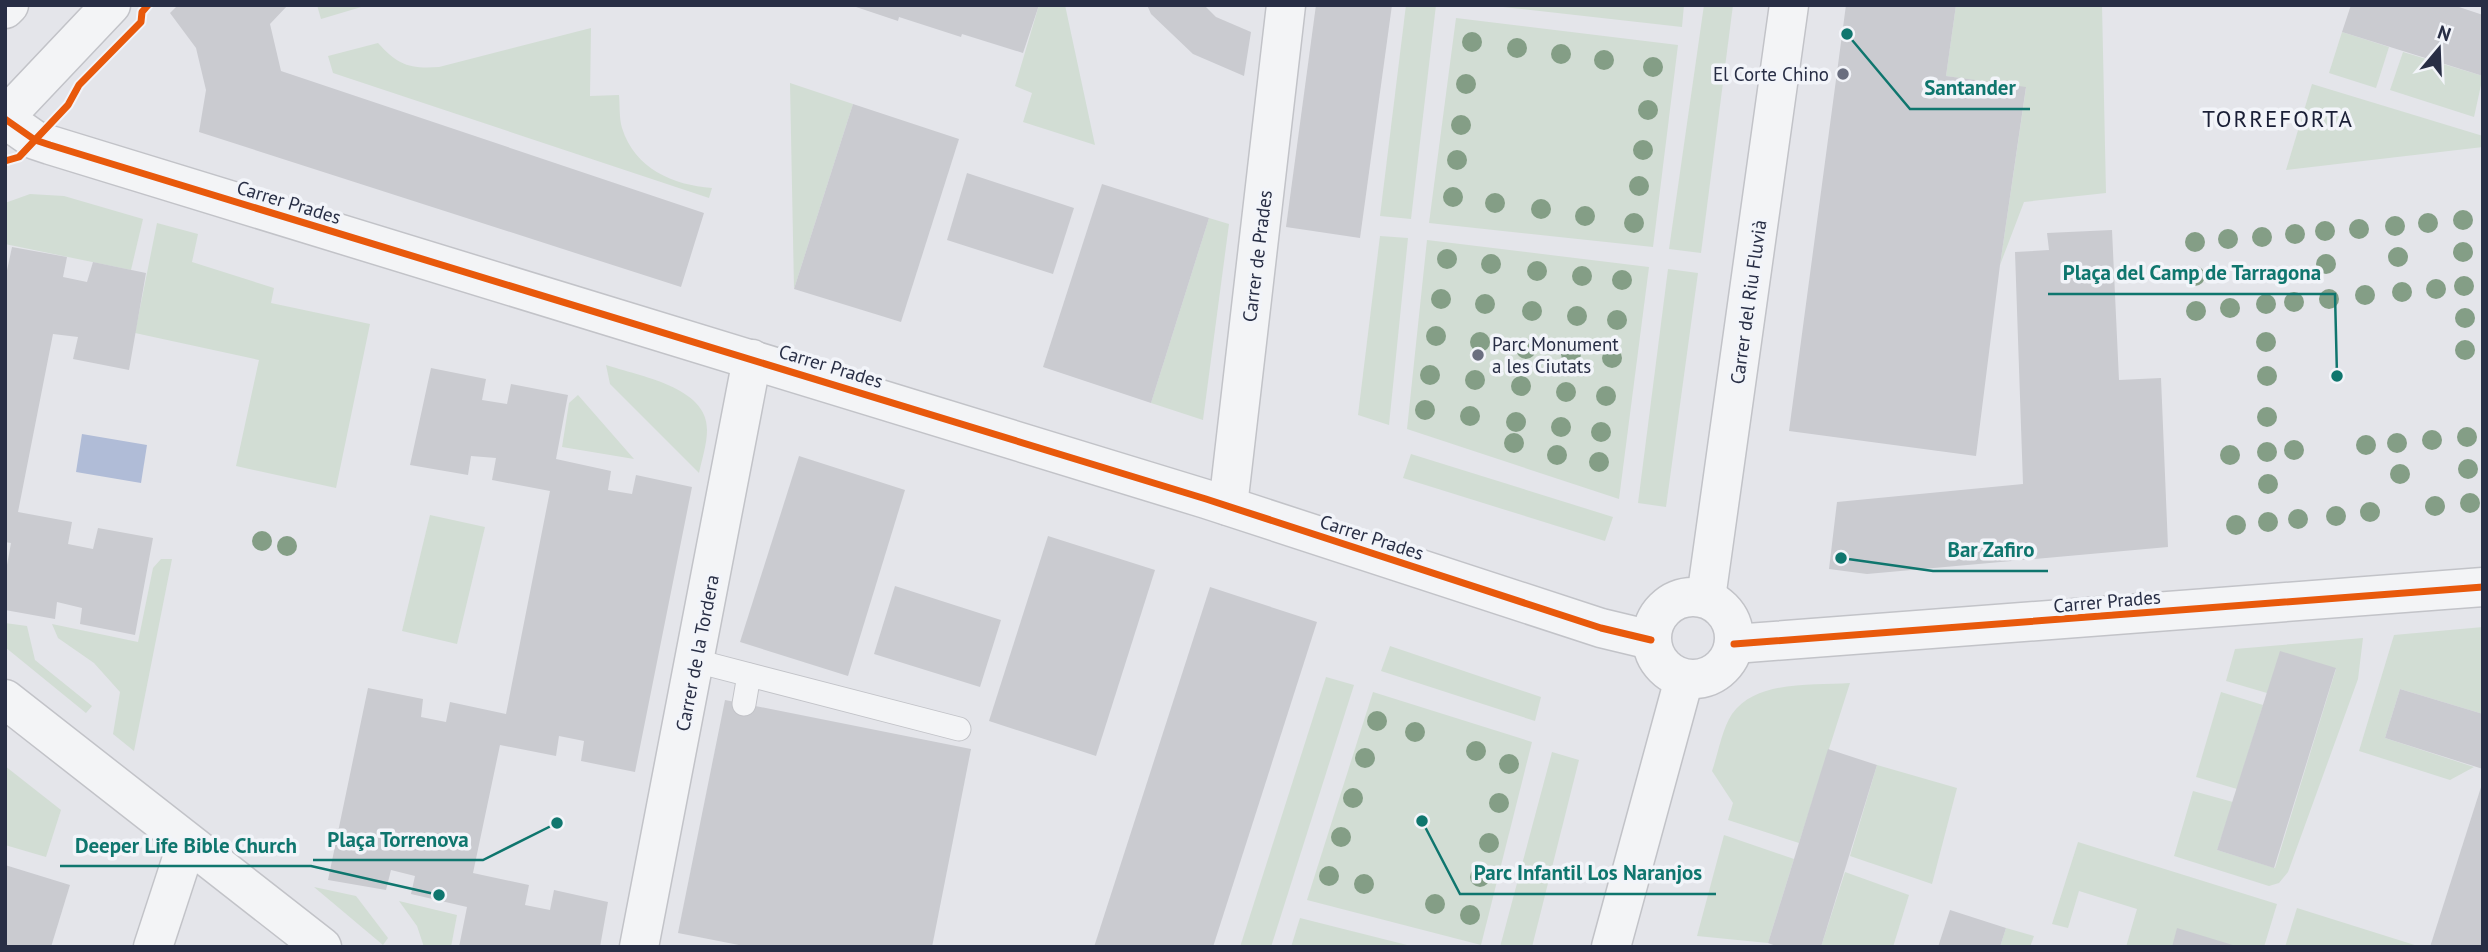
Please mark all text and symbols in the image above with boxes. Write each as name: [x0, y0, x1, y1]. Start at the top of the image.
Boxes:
north arrow: [2404, 14, 2474, 84]
text: N: [2435, 20, 2454, 46]
place label: El Corte Chino: [1713, 62, 1829, 86]
marker: El Corte Chino: [1835, 66, 1851, 82]
callout: Santander: [1910, 67, 2030, 109]
text: Santander: [1924, 74, 2016, 101]
district label: TORREFORTA: [2202, 104, 2354, 133]
street label: Carrer Prades: [234, 175, 344, 229]
street label: Carrer de Prades: [1237, 189, 1277, 323]
street label: Carrer del Riu Fluvià: [1725, 218, 1771, 386]
callout: Plaça del Camp de Tarragona: [2048, 252, 2335, 294]
text: Plaça del Camp de Tarragona: [2063, 259, 2321, 286]
place label: Parc Monument a les Ciutats: [1492, 332, 1619, 378]
street label: Carrer Prades: [776, 339, 886, 393]
marker: Parc Monument a les Ciutats: [1470, 347, 1486, 363]
street label: Carrer Prades: [1317, 509, 1427, 565]
callout: Bar Zafiro: [1933, 529, 2048, 571]
text: Bar Zafiro: [1947, 536, 2035, 563]
street label: Carrer de la Tordera: [670, 573, 724, 733]
street label: Carrer Prades: [2052, 584, 2162, 618]
callout: Plaça Torrenova: [313, 818, 483, 860]
callout: Deeper Life Bible Church: [60, 824, 311, 866]
text: Plaça Torrenova: [327, 826, 469, 853]
text: Deeper Life Bible Church: [75, 832, 297, 859]
callout: Parc Infantil Los Naranjos: [1460, 852, 1716, 894]
text: Parc Infantil Los Naranjos: [1474, 859, 1702, 886]

